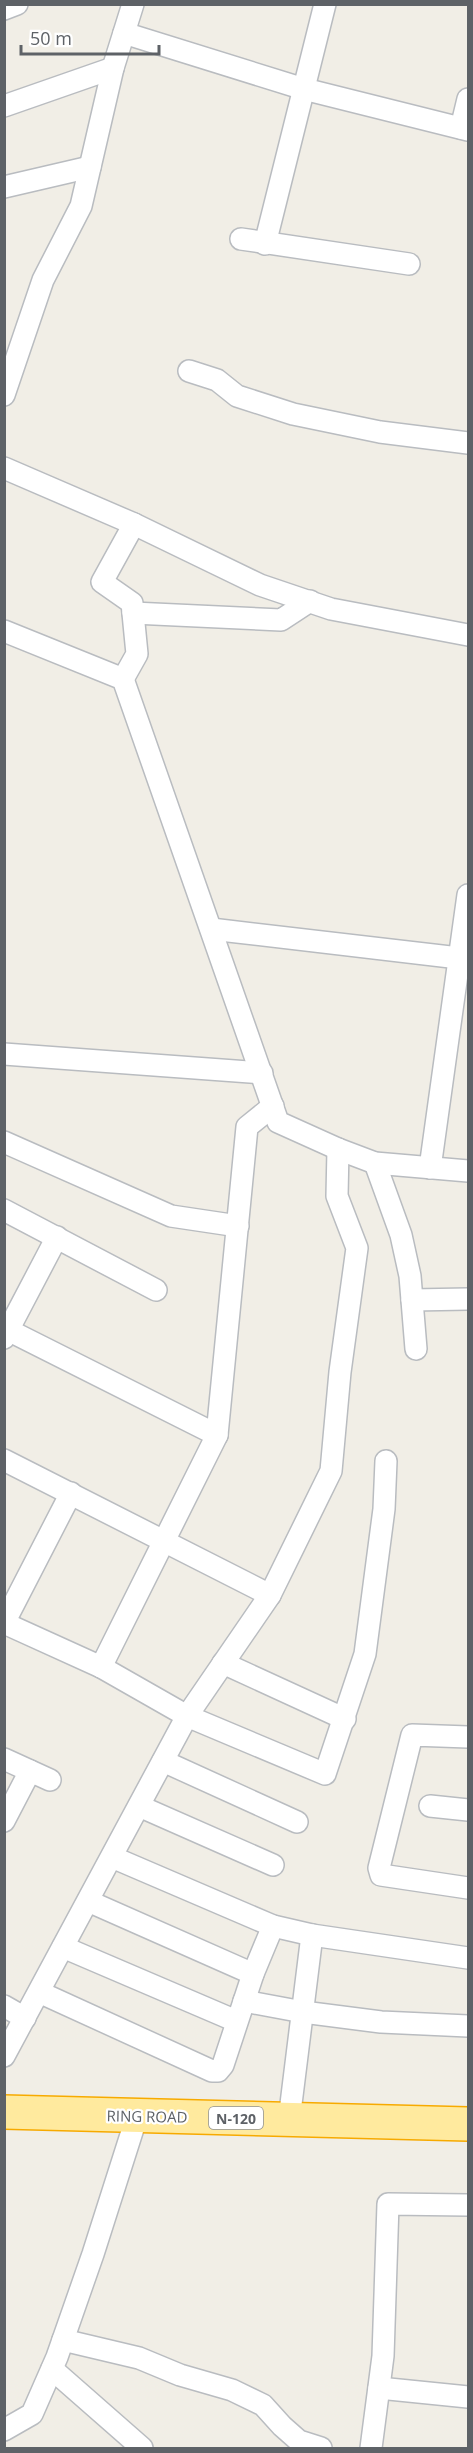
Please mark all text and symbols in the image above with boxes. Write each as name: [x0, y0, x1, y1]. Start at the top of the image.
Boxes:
scale bar: [21, 18, 159, 56]
text: 50 m: [30, 26, 72, 50]
street label: RING ROAD: [106, 2105, 188, 2127]
road number: N-120: [209, 2107, 263, 2129]

